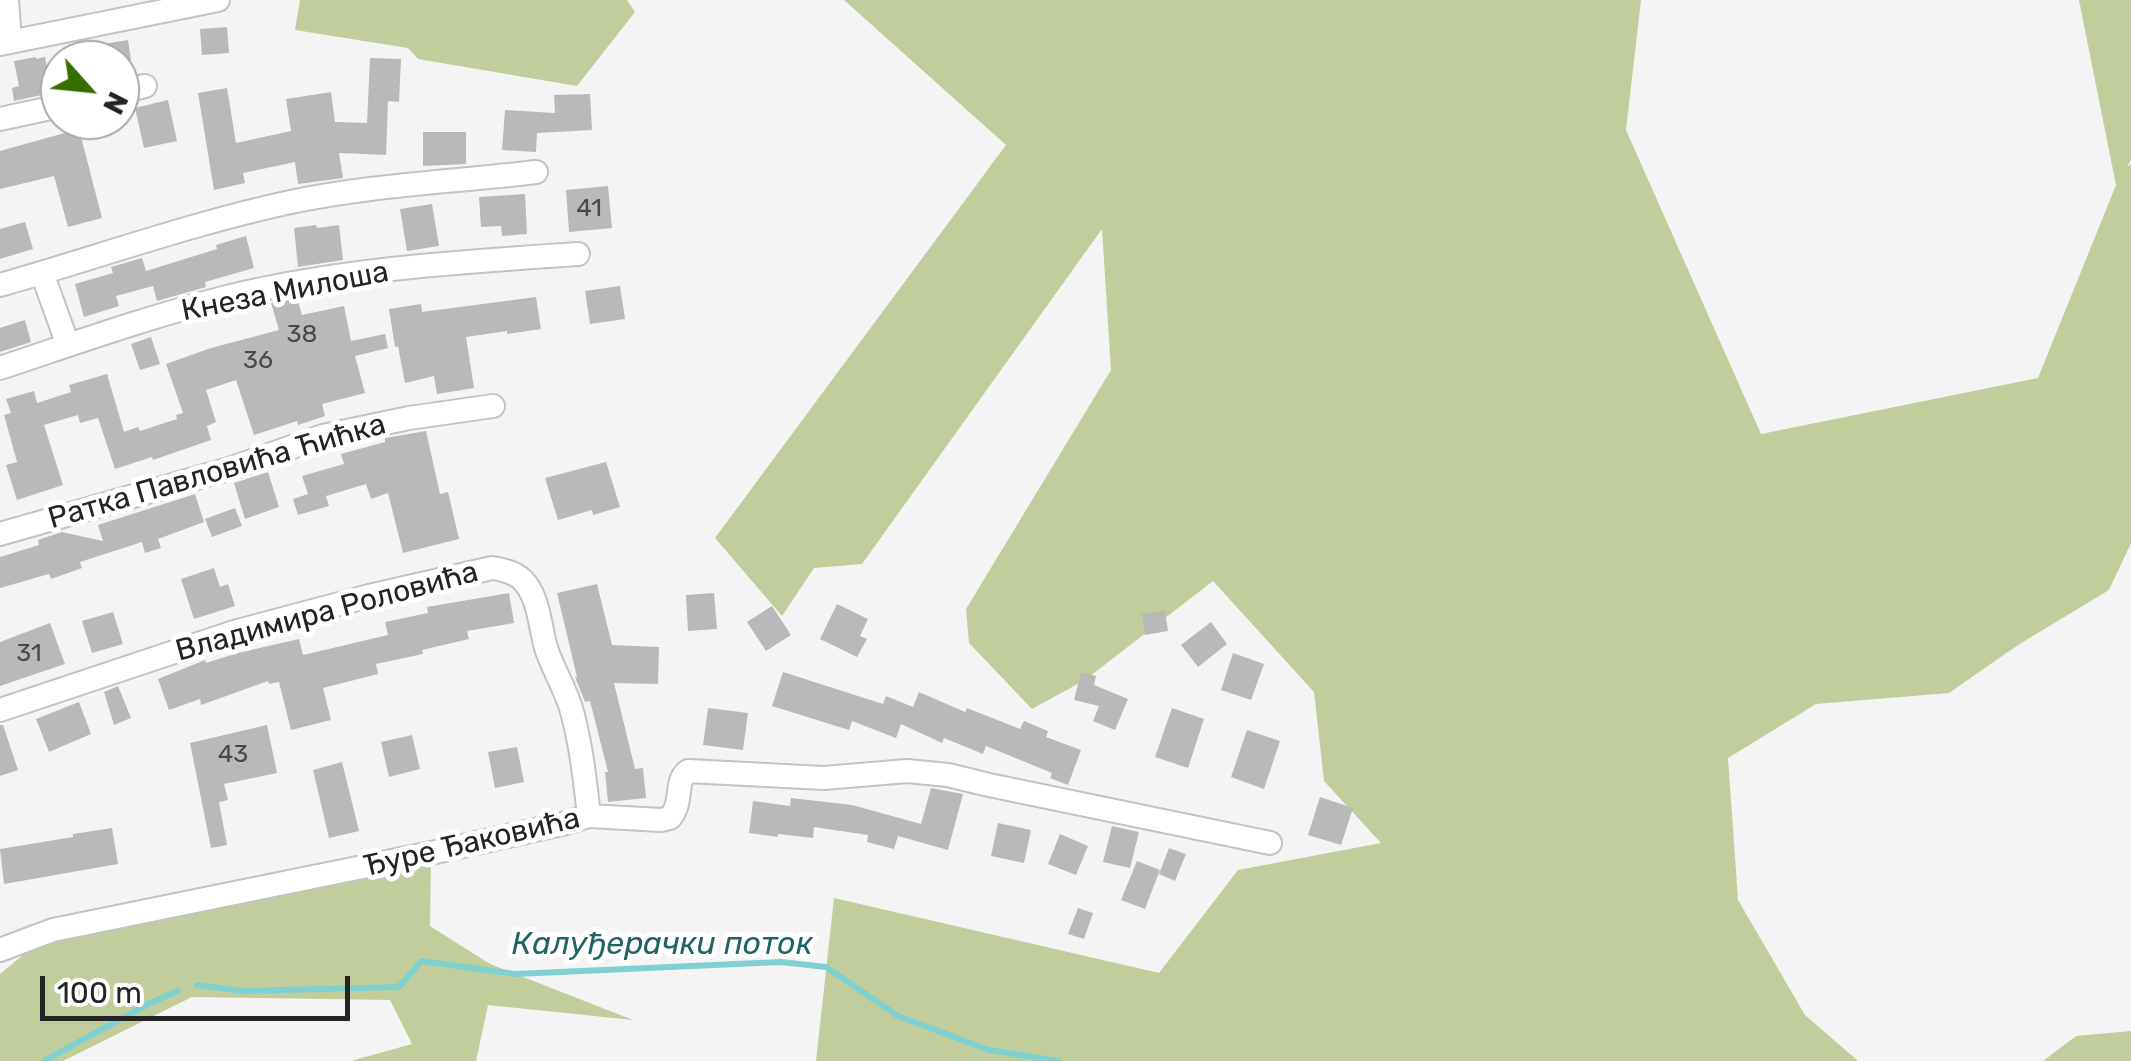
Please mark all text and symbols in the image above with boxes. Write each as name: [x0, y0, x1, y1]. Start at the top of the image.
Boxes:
north arrow: [40, 40, 140, 140]
text: N: [96, 86, 135, 119]
house number: 41: [576, 194, 602, 224]
street label: Кнеза Милоша: [178, 254, 392, 330]
house number: 38: [287, 320, 317, 350]
house number: 36: [243, 346, 273, 376]
street label: Ратка Павловића Ћићка: [44, 407, 390, 537]
street label: Владимира Роловића: [172, 554, 482, 670]
house number: 31: [16, 639, 42, 669]
house number: 43: [218, 740, 248, 770]
street label: Ђуре Ђаковића: [360, 801, 584, 885]
water label: Калуђерачки поток: [511, 926, 813, 964]
scale bar: [45, 956, 355, 1018]
text: 100 m: [57, 975, 142, 1011]

